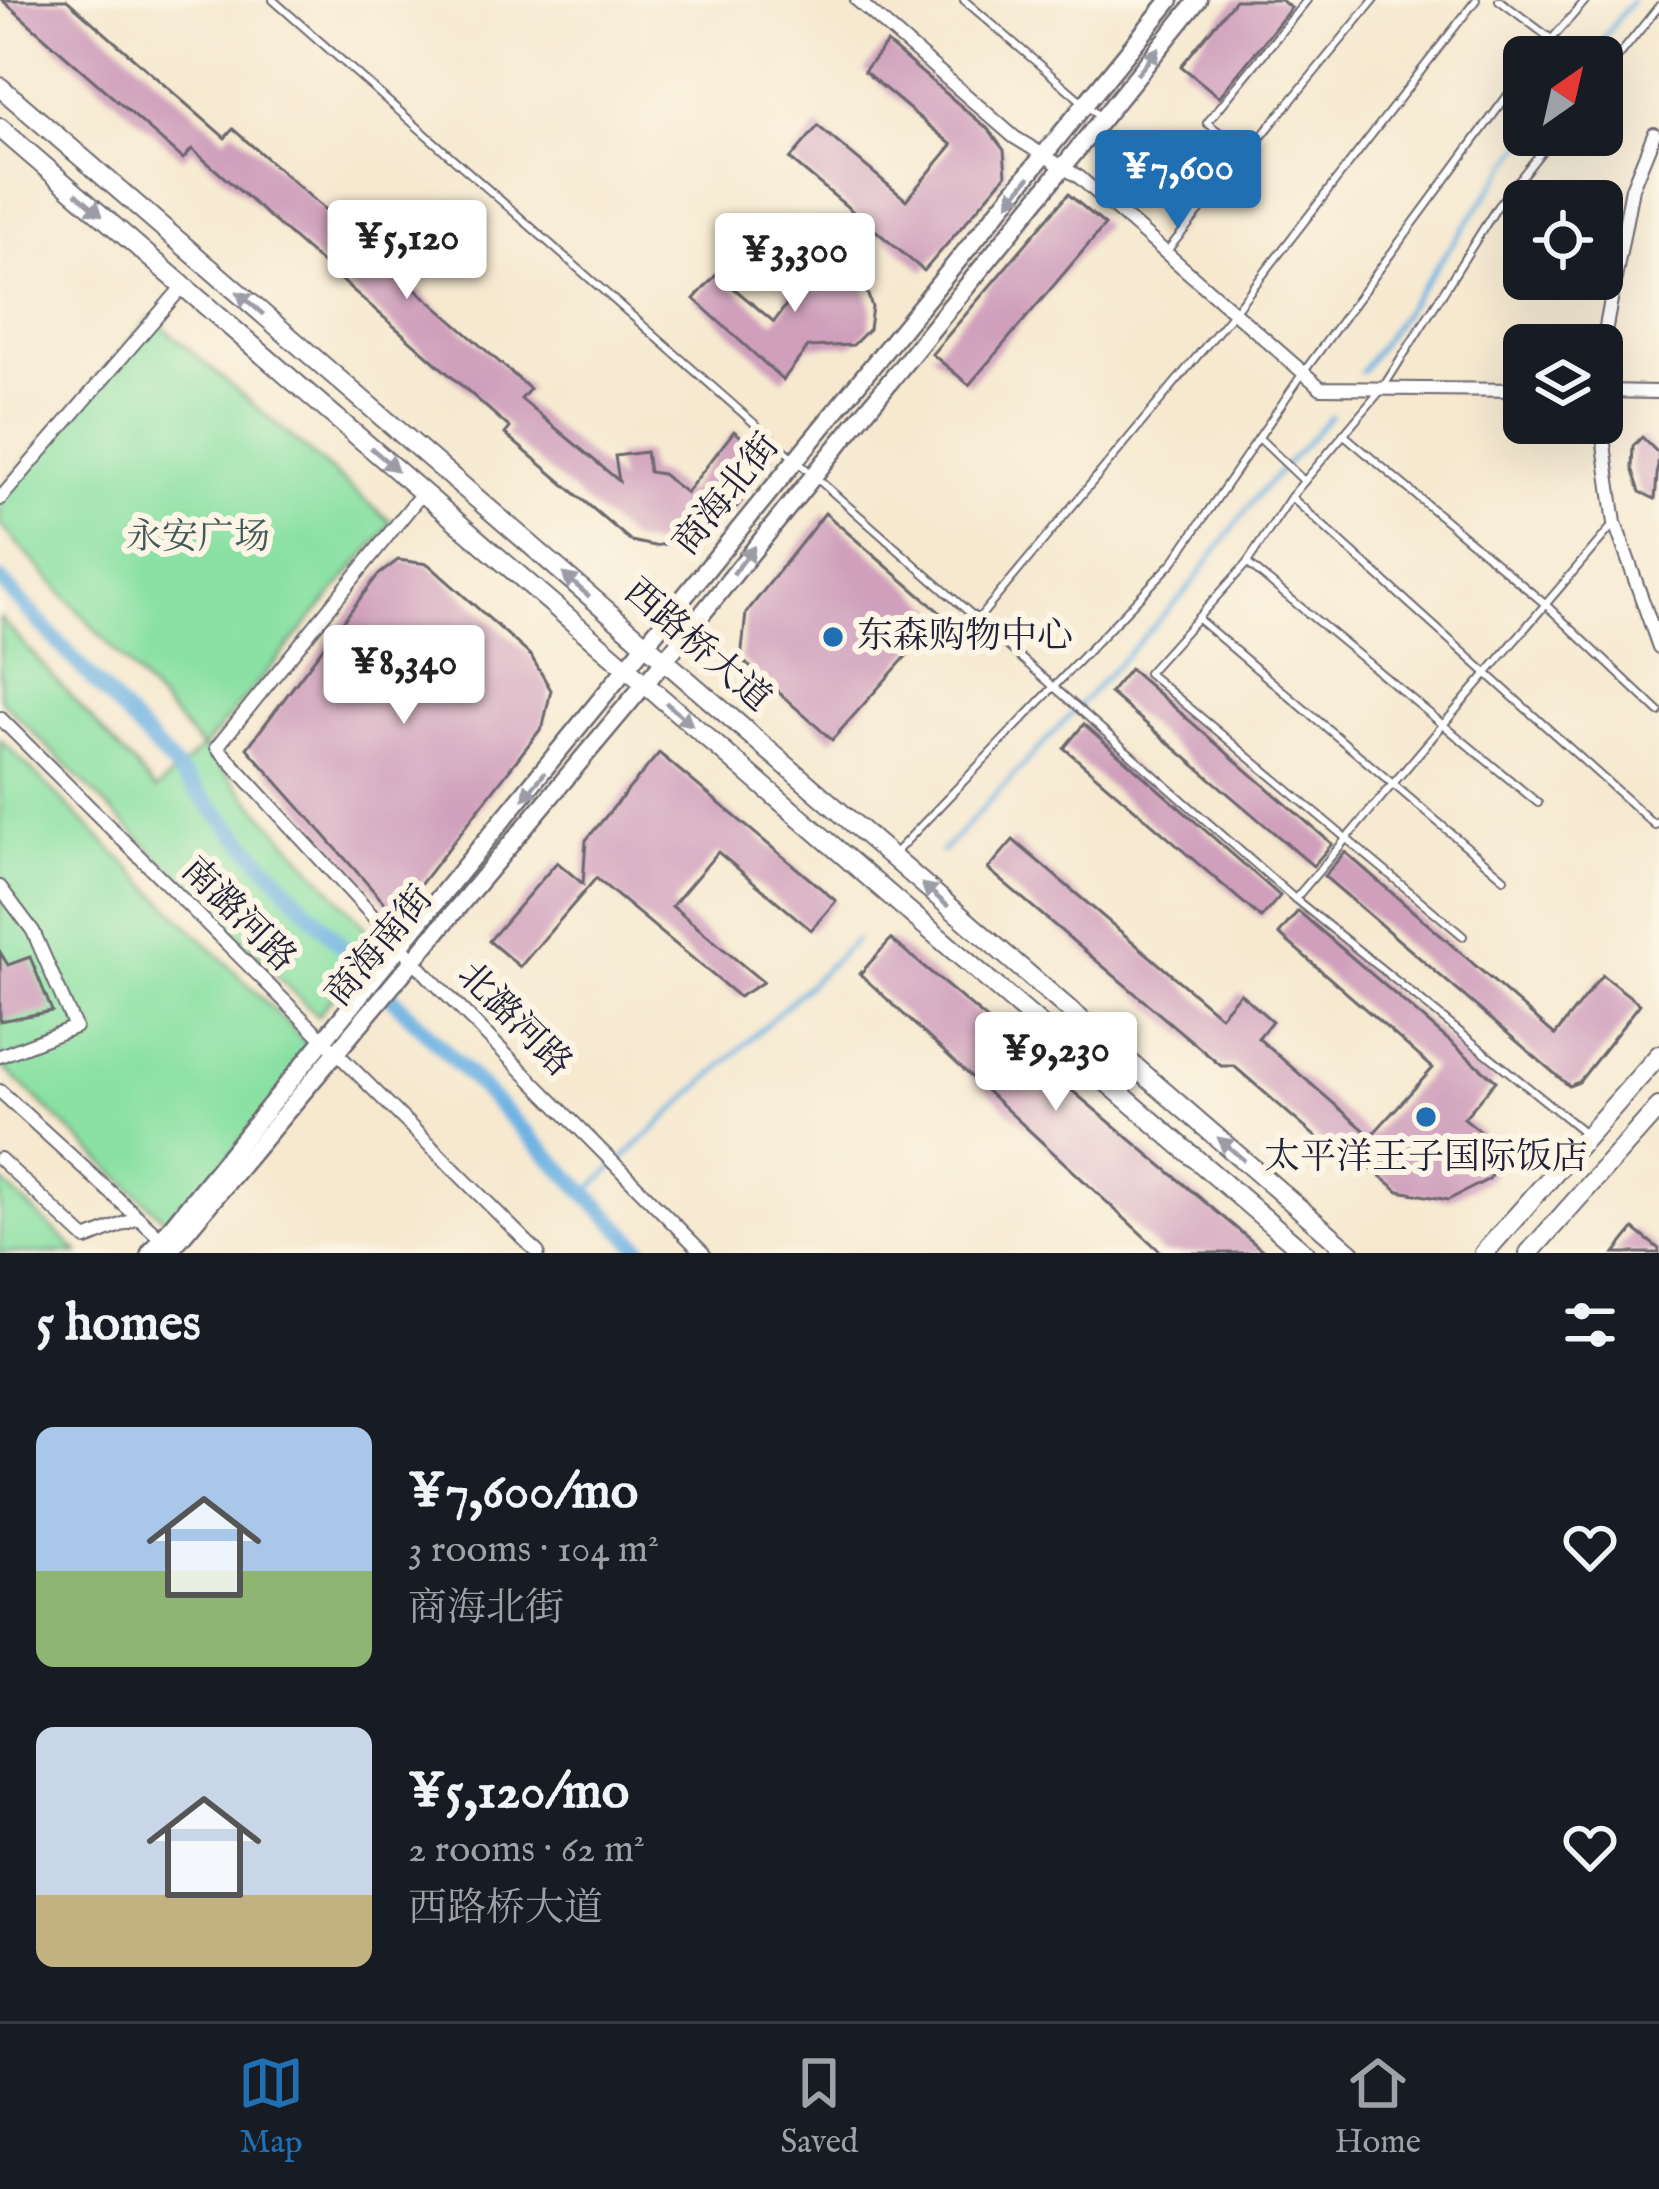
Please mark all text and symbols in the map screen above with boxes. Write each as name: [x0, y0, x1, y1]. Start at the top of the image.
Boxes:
north arrow: [1503, 36, 1623, 156]
map controls: [1503, 36, 1623, 444]
one-way arrow: [1135, 46, 1161, 76]
pin: ¥7,600: [1080, 130, 1276, 232]
text: ¥7,600: [1122, 144, 1234, 193]
one-way arrow: [1006, 175, 1032, 206]
button: locate: [1503, 180, 1623, 300]
one-way arrow: [74, 191, 104, 217]
pin: ¥5,120: [309, 200, 505, 302]
pin: ¥3,300: [697, 213, 893, 315]
text: ¥5,120: [355, 214, 459, 263]
text: ¥3,300: [742, 227, 848, 276]
one-way arrow: [235, 290, 264, 317]
button: layers: [1503, 324, 1623, 444]
street label: 商海北街: [664, 425, 790, 565]
one-way arrow: [369, 445, 399, 472]
park label: 永安广场: [126, 515, 270, 561]
one-way arrow: [731, 544, 756, 575]
street label: 西路桥大道: [614, 570, 780, 722]
one-way arrow: [562, 573, 592, 599]
place label: 东森购物中心: [857, 614, 1073, 660]
marker: 东森购物中心: [820, 624, 846, 650]
pin: ¥8,340: [306, 625, 502, 727]
text: ¥8,340: [351, 639, 457, 688]
one-way arrow: [664, 700, 694, 726]
one-way arrow: [522, 770, 547, 801]
street label: 南潞河路: [171, 848, 305, 982]
street label: 商海南街: [316, 877, 444, 1017]
one-way arrow: [921, 882, 951, 908]
street label: 北潞河路: [447, 953, 581, 1087]
pin: ¥9,230: [958, 1012, 1154, 1114]
text: ¥9,230: [1002, 1026, 1110, 1075]
marker: 太平洋王子国际饭店: [1413, 1104, 1439, 1130]
place label: 太平洋王子国际饭店: [1264, 1135, 1588, 1181]
one-way arrow: [1216, 1137, 1246, 1163]
icon: filters: [1557, 1292, 1623, 1358]
text: 5 homes: [36, 1293, 201, 1358]
text: ¥7,600/mo: [408, 1461, 638, 1526]
icon: home: [132, 1475, 276, 1619]
icon: heart: [1557, 1514, 1623, 1580]
text: 3 rooms · 104 m²: [408, 1526, 659, 1575]
text: 商海北街: [408, 1585, 564, 1634]
text: ¥5,120/mo: [408, 1761, 629, 1826]
icon: home: [132, 1775, 276, 1919]
icon: heart: [1557, 1814, 1623, 1880]
text: 2 rooms · 62 m²: [408, 1826, 645, 1875]
text: 西路桥大道: [408, 1885, 603, 1934]
tab: Map: [238, 2050, 304, 2164]
tab: Saved: [780, 2050, 858, 2164]
tab: Home: [1335, 2050, 1421, 2164]

